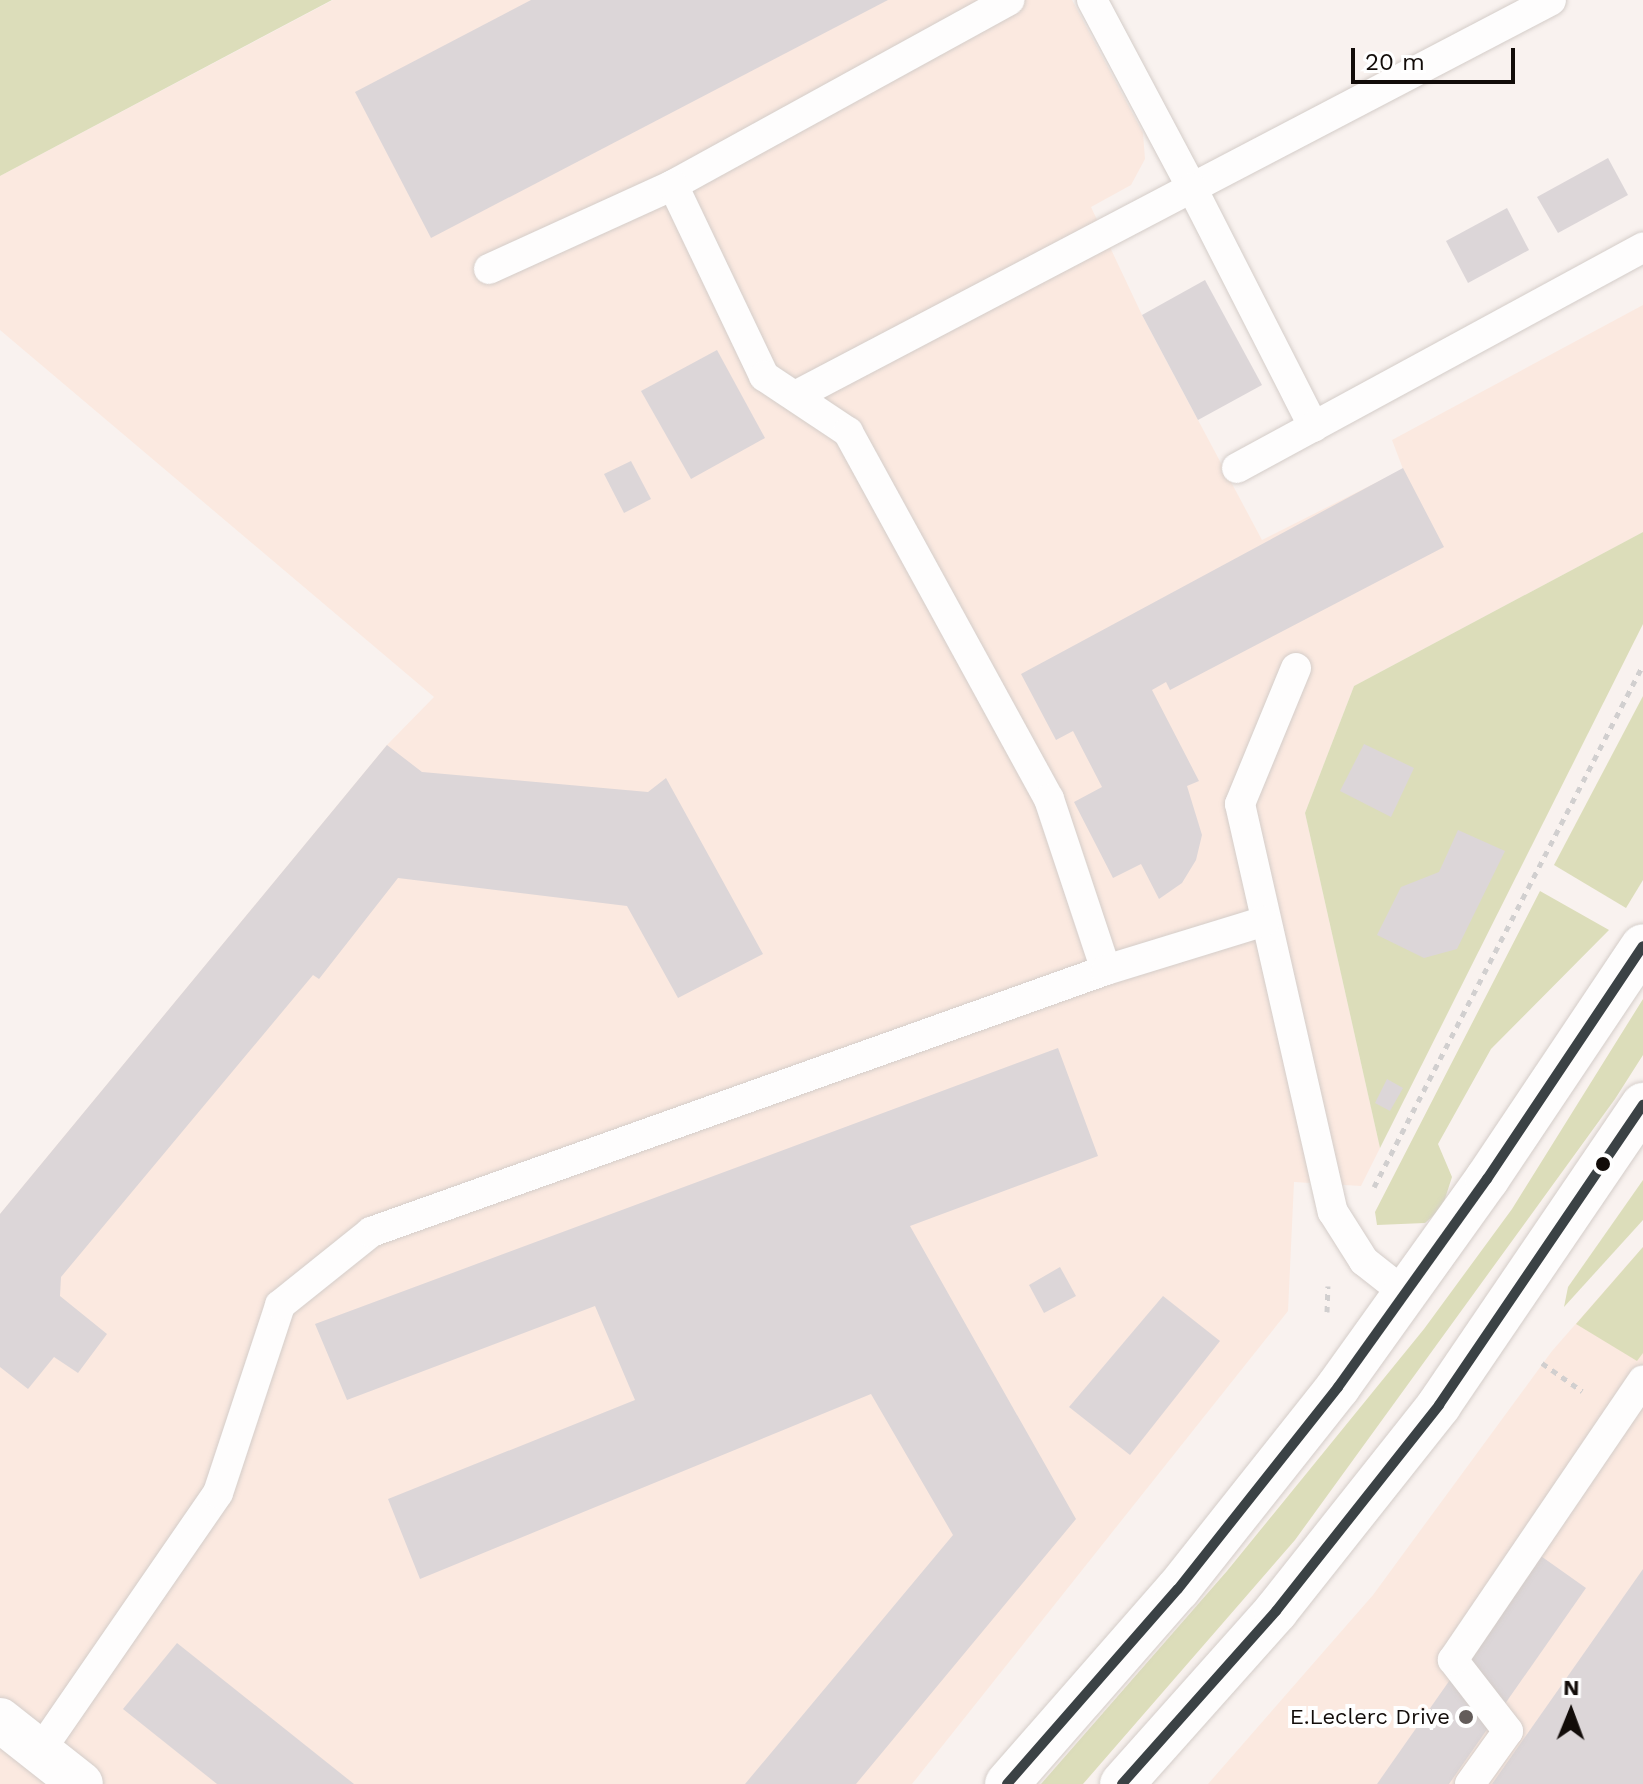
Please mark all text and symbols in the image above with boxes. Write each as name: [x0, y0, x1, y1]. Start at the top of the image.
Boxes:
scale bar: [1355, 32, 1519, 82]
text: 20 m: [1365, 48, 1425, 76]
unlabelled marker: [1595, 1156, 1611, 1172]
north arrow: [1531, 1672, 1611, 1752]
text: N: [1563, 1675, 1580, 1700]
place label: E.Leclerc Drive: [1290, 1704, 1450, 1730]
marker: E.Leclerc Drive: [1457, 1708, 1475, 1726]

